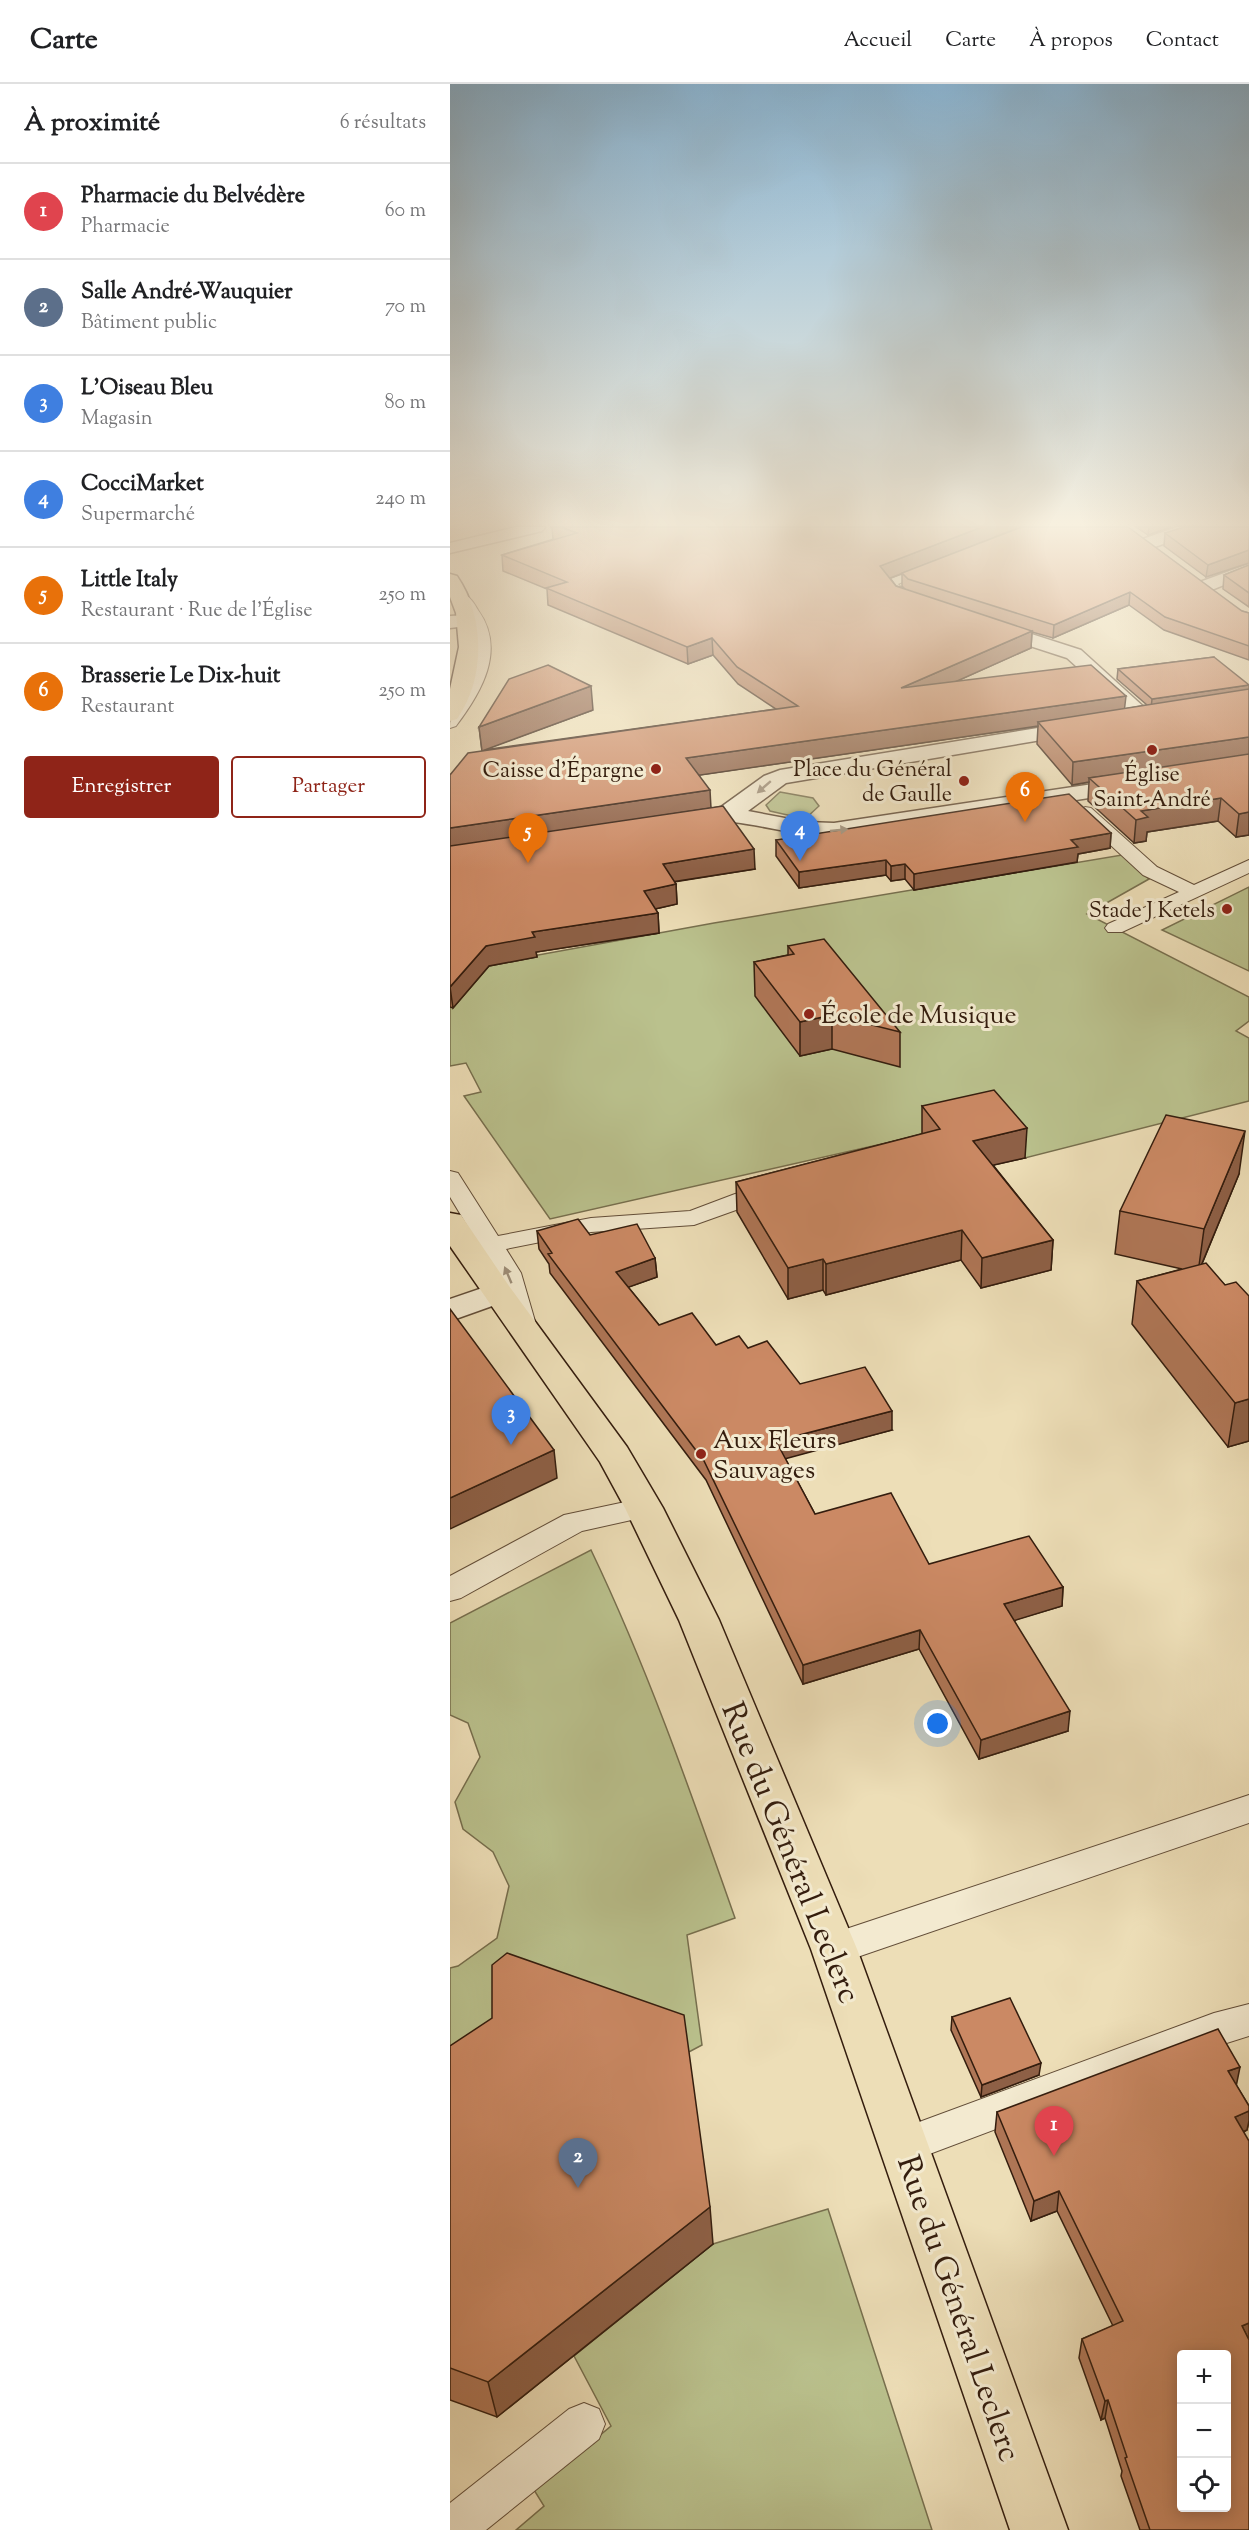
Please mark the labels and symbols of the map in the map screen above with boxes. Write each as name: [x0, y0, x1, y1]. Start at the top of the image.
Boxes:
marker: Église Saint-André: [1145, 743, 1159, 757]
place label: Caisse d'Épargne: [483, 755, 644, 788]
place label: Place du Général de Gaulle: [793, 755, 952, 812]
place label: Église Saint-André: [1093, 759, 1211, 817]
marker: Caisse d'Épargne: [649, 762, 663, 776]
pin: 6: [1006, 772, 1044, 822]
marker: Place du Général de Gaulle: [957, 774, 971, 788]
one-way arrow: [757, 780, 772, 794]
pin: 4: [780, 812, 820, 861]
pin: 5: [508, 814, 548, 863]
one-way arrow: [829, 825, 848, 835]
place label: Stade J Ketels: [1089, 896, 1215, 928]
marker: Stade J Ketels: [1220, 902, 1234, 916]
place label: École de Musique: [821, 998, 1017, 1035]
marker: École de Musique: [802, 1007, 816, 1021]
one-way arrow: [503, 1266, 513, 1284]
pin: 3: [492, 1396, 530, 1445]
place label: Aux Fleurs Sauvages: [713, 1423, 836, 1490]
marker: Aux Fleurs Sauvages: [694, 1447, 708, 1461]
street label: Rue du Général Leclerc: [708, 1696, 871, 2010]
your location: [923, 1709, 952, 1738]
pin: 1: [1034, 2106, 1074, 2156]
pin: 2: [558, 2138, 598, 2188]
street label: Rue du Général Leclerc: [883, 2150, 1031, 2468]

